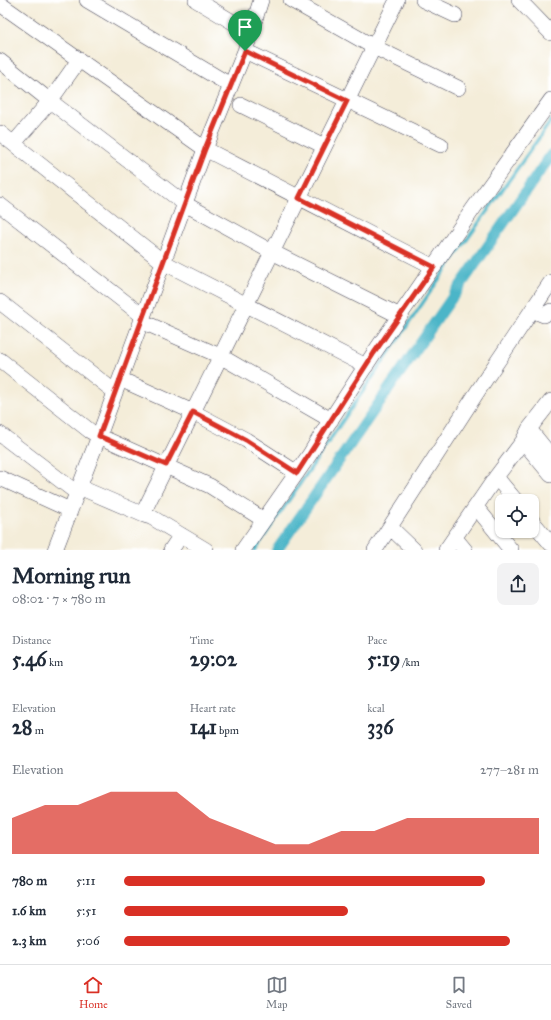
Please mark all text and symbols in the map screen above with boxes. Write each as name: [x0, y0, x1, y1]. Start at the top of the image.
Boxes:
pin: [228, 10, 262, 51]
icon: arrive: [234, 16, 256, 38]
map controls: [495, 494, 539, 538]
button: locate: [495, 494, 539, 538]
text: Morning run: [12, 562, 131, 589]
button: share: [497, 563, 539, 605]
text: 08:02 · 7 × 780 m: [12, 591, 106, 607]
text: Distance: [12, 634, 51, 647]
text: Time: [190, 634, 214, 647]
text: Pace: [367, 634, 387, 647]
text: 5.46: [12, 647, 47, 671]
text: 29:02: [190, 647, 237, 671]
text: 5:19: [367, 647, 400, 671]
text: km: [47, 656, 63, 669]
text: /km: [400, 656, 420, 669]
text: Elevation: [12, 702, 56, 715]
text: Heart rate: [190, 702, 236, 715]
text: kcal: [367, 702, 385, 715]
text: 28: [12, 715, 33, 739]
text: 141: [190, 715, 217, 739]
text: 336: [367, 715, 394, 739]
text: m: [33, 724, 44, 737]
text: bpm: [217, 724, 239, 737]
text: Elevation: [12, 762, 64, 778]
text: 277–281 m: [480, 762, 539, 778]
text: 780 m: [12, 873, 47, 889]
text: 5:11: [76, 873, 96, 889]
text: 1.6 km: [12, 903, 46, 919]
text: 5:51: [76, 903, 97, 919]
text: 2.3 km: [12, 933, 46, 949]
text: 5:06: [76, 933, 100, 949]
tab: Home: [79, 974, 108, 1011]
tab: Map: [266, 974, 288, 1011]
tab: Saved: [446, 974, 472, 1011]

